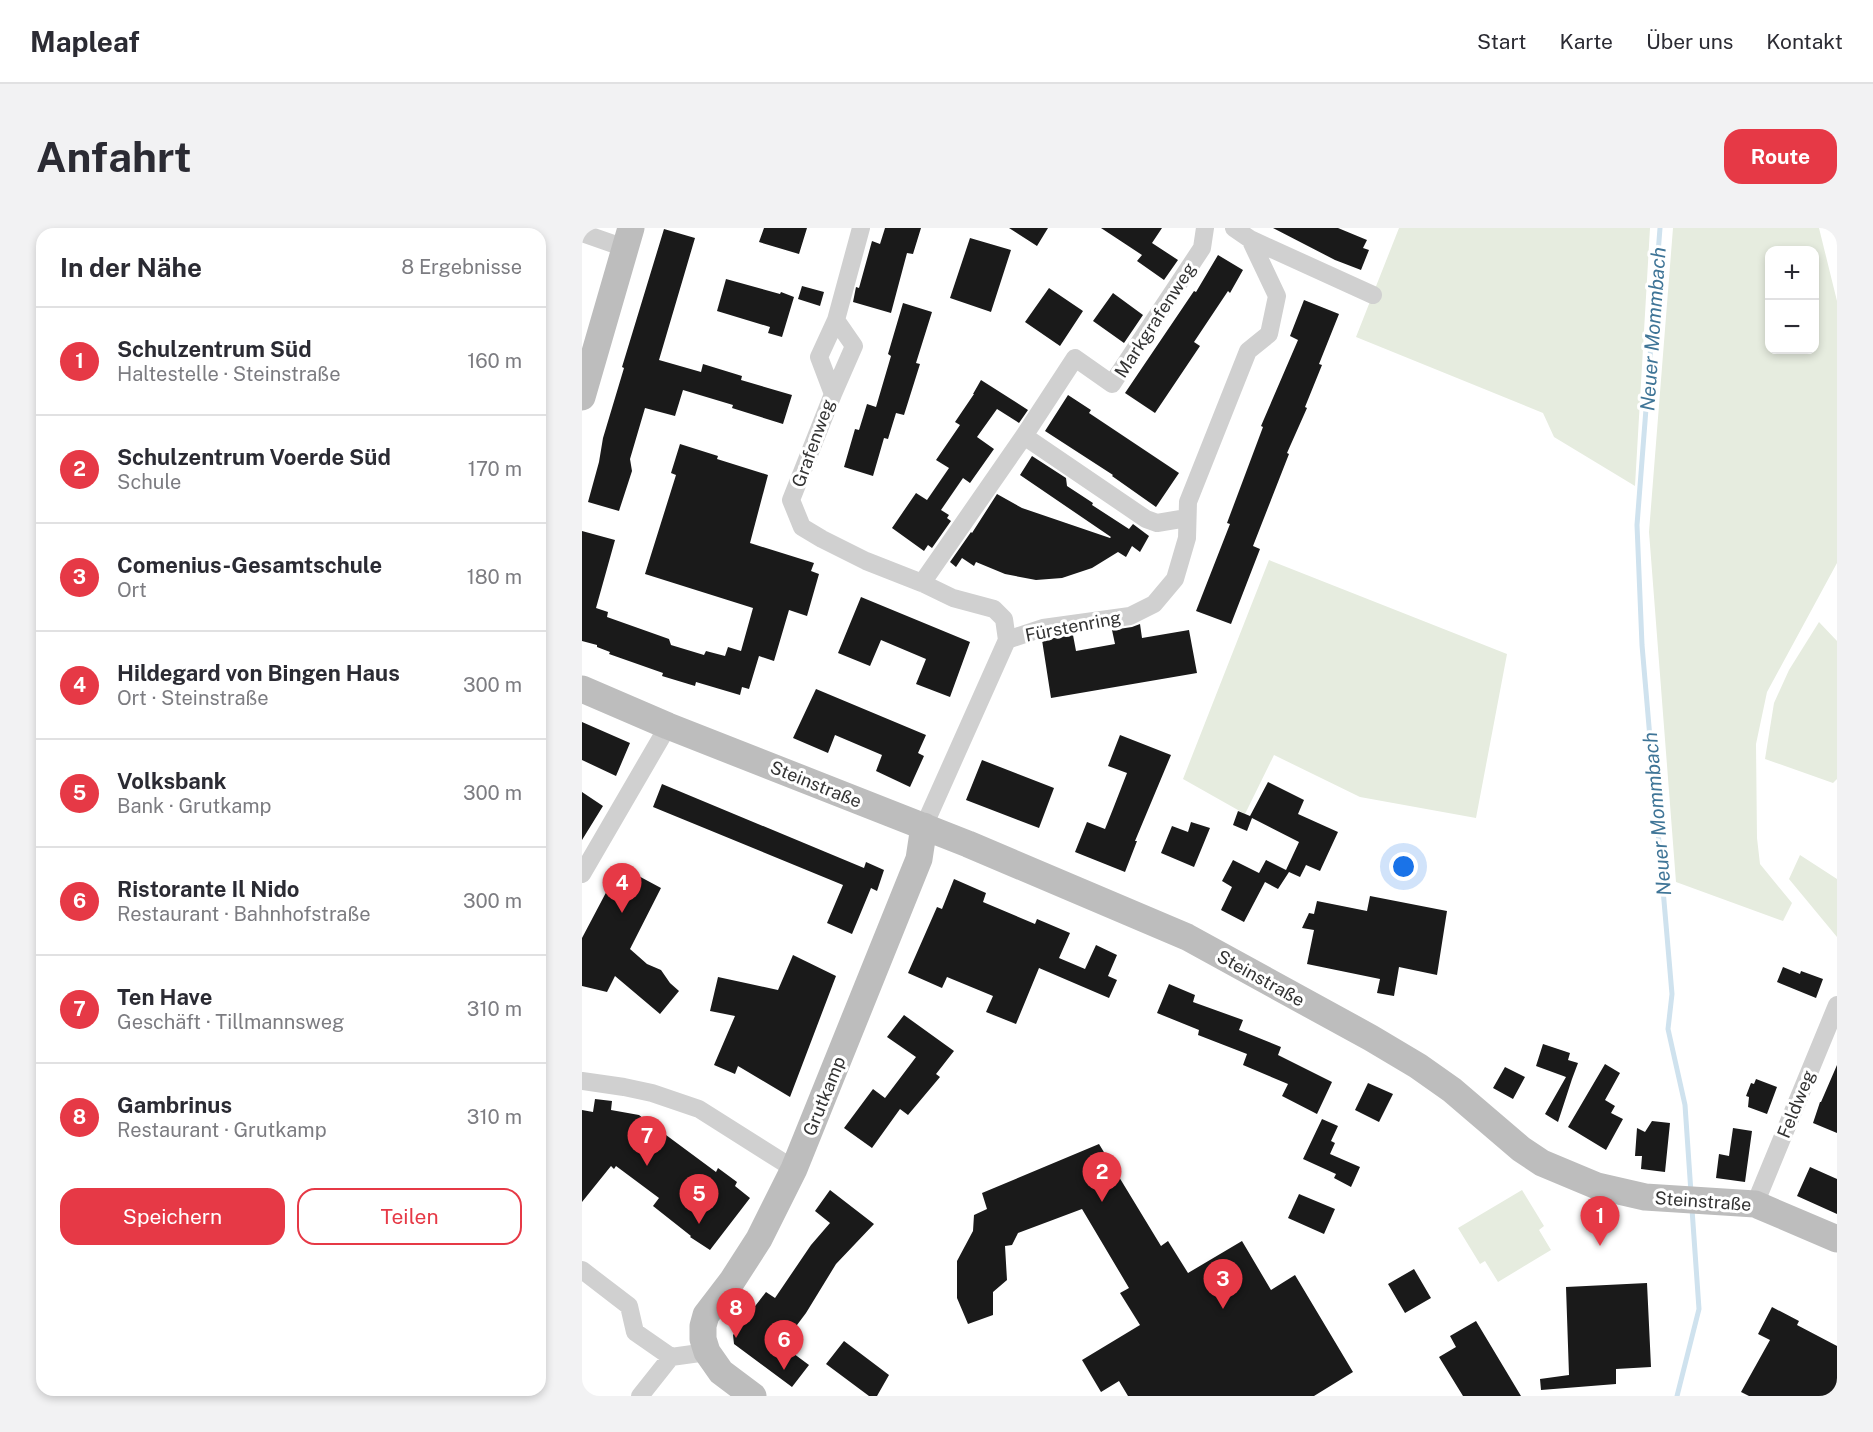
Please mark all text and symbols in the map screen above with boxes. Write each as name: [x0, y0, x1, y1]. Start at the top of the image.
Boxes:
text: Mapleaf: [30, 25, 140, 58]
text: Start: [1477, 29, 1526, 54]
text: Karte: [1559, 29, 1613, 54]
text: Über uns: [1646, 29, 1733, 54]
text: Kontakt: [1766, 29, 1843, 54]
button: Route: [1724, 129, 1837, 184]
text: Anfahrt: [36, 132, 192, 181]
water label: Neuer Mommbach: [1635, 246, 1671, 412]
map controls: [1765, 246, 1819, 354]
button: +: [1765, 246, 1819, 300]
text: In der Nähe: [60, 252, 202, 283]
text: 8 Ergebnisse: [401, 255, 522, 279]
street label: Markgrafenweg: [1110, 259, 1200, 381]
button: −: [1765, 300, 1819, 354]
text: Schulzentrum Süd: [117, 336, 312, 362]
text: 1: [75, 349, 84, 373]
text: 160 m: [467, 349, 522, 373]
text: Haltestelle · Steinstraße: [117, 362, 341, 386]
street label: Grafenweg: [787, 396, 839, 490]
text: Schulzentrum Voerde Süd: [117, 444, 391, 470]
text: 2: [73, 457, 86, 481]
text: 170 m: [468, 457, 522, 481]
text: Schule: [117, 470, 181, 494]
text: Comenius-Gesamtschule: [117, 552, 382, 578]
text: 3: [73, 565, 86, 589]
text: 180 m: [467, 565, 522, 589]
text: Ort: [117, 578, 147, 602]
street label: Fürstenring: [1023, 606, 1123, 646]
text: Hildegard von Bingen Haus: [117, 660, 400, 686]
text: 4: [73, 673, 86, 697]
text: 300 m: [463, 673, 522, 697]
text: Ort · Steinstraße: [117, 686, 269, 710]
water label: Neuer Mommbach: [1638, 731, 1676, 897]
street label: Steinstraße: [767, 756, 865, 812]
text: Volksbank: [117, 768, 227, 794]
text: 5: [73, 781, 86, 805]
text: 300 m: [463, 781, 522, 805]
text: Bank · Grutkamp: [117, 794, 272, 818]
your location: [1389, 852, 1418, 881]
pin: 4: [602, 864, 642, 913]
text: Ristorante Il Nido: [117, 876, 300, 902]
text: 6: [73, 889, 86, 913]
text: 300 m: [463, 889, 522, 913]
text: Restaurant · Bahnhofstraße: [117, 902, 371, 926]
street label: Steinstraße: [1214, 945, 1308, 1011]
text: Ten Have: [117, 984, 212, 1010]
text: 7: [73, 997, 86, 1021]
text: 310 m: [467, 997, 522, 1021]
text: Geschäft · Tillmannsweg: [117, 1010, 344, 1034]
street label: Grutkamp: [799, 1053, 849, 1139]
street label: Feldweg: [1773, 1067, 1819, 1141]
text: Gambrinus: [117, 1092, 232, 1118]
text: 8: [73, 1105, 86, 1129]
text: 310 m: [467, 1105, 522, 1129]
pin: 7: [628, 1116, 666, 1166]
text: Restaurant · Grutkamp: [117, 1118, 327, 1142]
pin: 2: [1082, 1152, 1122, 1202]
pin: 5: [680, 1174, 718, 1224]
street label: Steinstraße: [1654, 1187, 1752, 1215]
button: Speichern: [60, 1188, 285, 1245]
button: Teilen: [297, 1188, 522, 1245]
pin: 1: [1580, 1196, 1620, 1246]
pin: 3: [1204, 1260, 1242, 1309]
pin: 8: [716, 1288, 756, 1338]
pin: 6: [764, 1320, 804, 1370]

